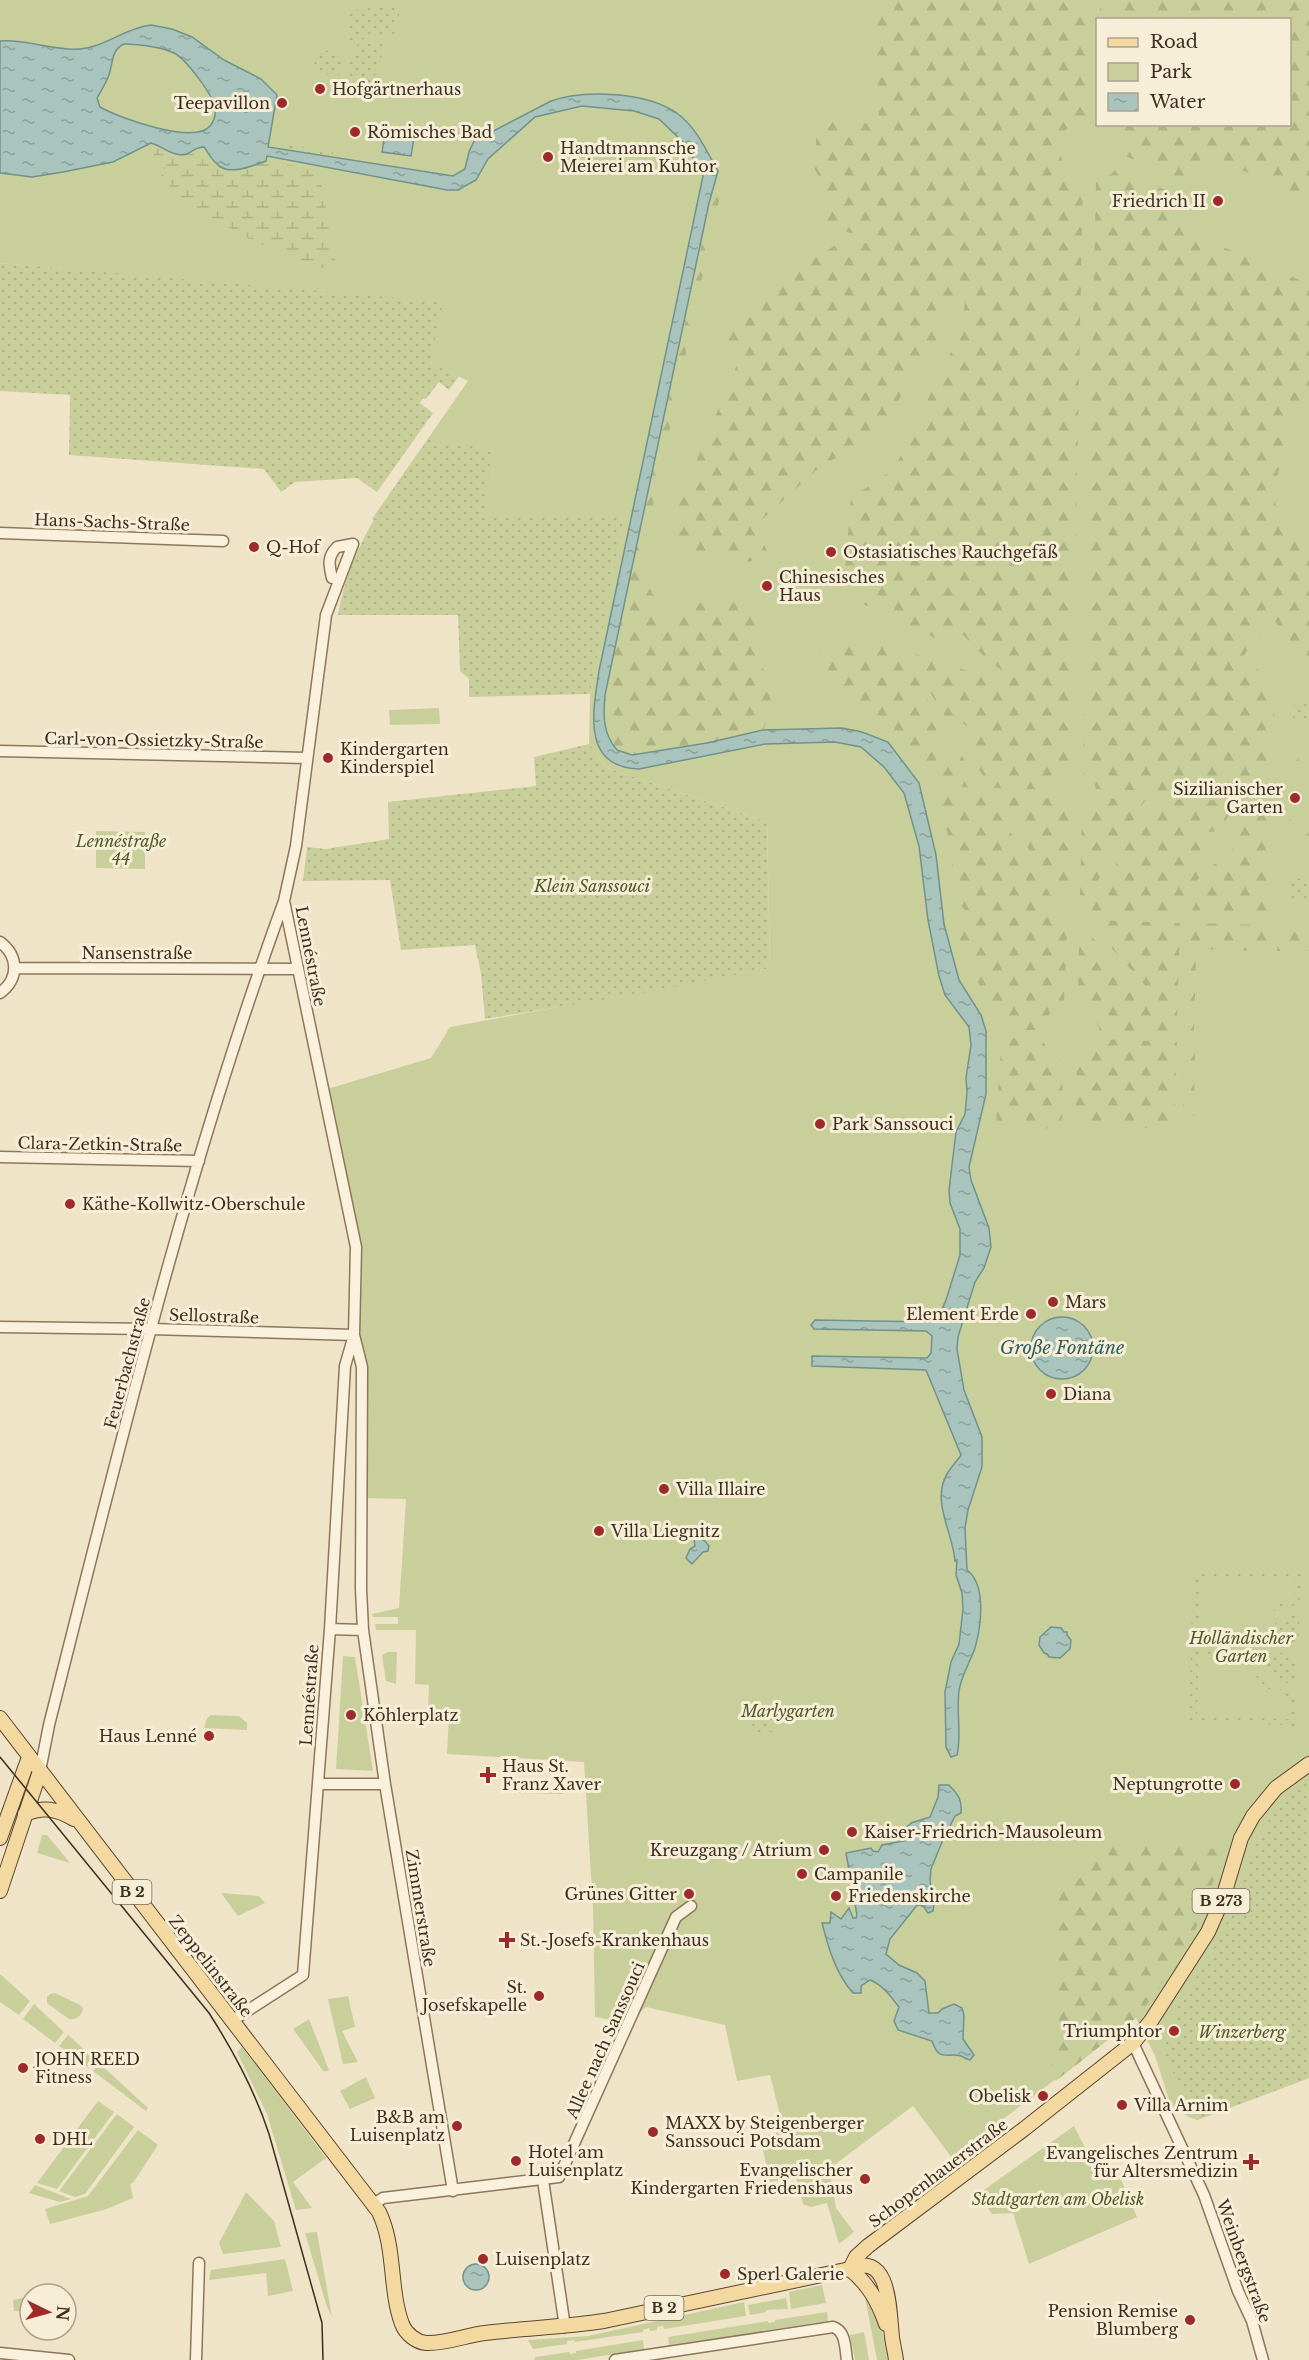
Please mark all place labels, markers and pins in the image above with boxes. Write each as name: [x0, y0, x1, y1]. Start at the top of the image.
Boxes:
place label: Hofgärtnerhaus: [332, 79, 461, 99]
marker: Hofgärtnerhaus: [313, 82, 327, 96]
place label: Teepavillon: [174, 93, 270, 113]
marker: Teepavillon: [275, 96, 289, 110]
place label: Römisches Bad: [367, 122, 493, 142]
marker: Römisches Bad: [348, 125, 362, 139]
place label: Handtmannsche Meierei am Kuhtor: [560, 138, 717, 176]
marker: Handtmannsche Meierei am Kuhtor: [541, 150, 555, 164]
place label: Friedrich II: [1112, 191, 1206, 211]
marker: Friedrich II: [1211, 194, 1225, 208]
place label: Q-Hof: [266, 537, 322, 557]
marker: Q-Hof: [247, 540, 261, 554]
place label: Ostasiatisches Rauchgefäß: [843, 542, 1058, 562]
marker: Ostasiatisches Rauchgefäß: [824, 545, 838, 559]
place label: Chinesisches Haus: [779, 567, 885, 605]
marker: Chinesisches Haus: [760, 579, 774, 593]
place label: Kindergarten Kinderspiel: [340, 739, 449, 777]
marker: Kindergarten Kinderspiel: [321, 751, 335, 765]
place label: Sizilianischer Garten: [1173, 779, 1283, 817]
marker: Sizilianischer Garten: [1288, 791, 1302, 805]
place label: Park Sanssouci: [832, 1114, 954, 1134]
marker: Park Sanssouci: [813, 1117, 827, 1131]
place label: Käthe-Kollwitz-Oberschule: [82, 1194, 305, 1214]
marker: Käthe-Kollwitz-Oberschule: [63, 1197, 77, 1211]
place label: Mars: [1065, 1292, 1106, 1312]
marker: Mars: [1046, 1295, 1060, 1309]
place label: Element Erde: [906, 1304, 1019, 1324]
marker: Element Erde: [1024, 1307, 1038, 1321]
place label: Diana: [1063, 1384, 1111, 1404]
marker: Diana: [1044, 1387, 1058, 1401]
place label: Villa Illaire: [675, 1479, 766, 1499]
marker: Villa Illaire: [657, 1482, 671, 1496]
place label: Villa Liegnitz: [610, 1521, 720, 1541]
marker: Villa Liegnitz: [592, 1524, 606, 1538]
place label: Köhlerplatz: [363, 1705, 458, 1725]
marker: Köhlerplatz: [344, 1708, 358, 1722]
place label: Haus Lenné: [99, 1726, 197, 1746]
marker: Haus Lenné: [202, 1729, 216, 1743]
place label: Haus St. Franz Xaver: [502, 1756, 602, 1794]
marker: Haus St. Franz Xaver: [479, 1766, 497, 1784]
place label: Neptungrotte: [1112, 1774, 1223, 1794]
marker: Neptungrotte: [1228, 1777, 1242, 1791]
place label: Kaiser-Friedrich-Mausoleum: [864, 1822, 1102, 1842]
marker: Kaiser-Friedrich-Mausoleum: [845, 1825, 859, 1839]
place label: Kreuzgang / Atrium: [650, 1840, 812, 1860]
marker: Kreuzgang / Atrium: [817, 1843, 831, 1857]
place label: Campanile: [814, 1864, 903, 1884]
marker: Campanile: [795, 1867, 809, 1881]
place label: Grünes Gitter: [564, 1884, 677, 1904]
place label: Friedenskirche: [848, 1886, 971, 1906]
marker: Grünes Gitter: [682, 1887, 696, 1901]
marker: Friedenskirche: [829, 1889, 843, 1903]
place label: St.-Josefs-Krankenhaus: [520, 1930, 709, 1950]
marker: St.-Josefs-Krankenhaus: [498, 1931, 516, 1949]
place label: St. Josefskapelle: [420, 1977, 527, 2015]
marker: St. Josefskapelle: [532, 1989, 546, 2003]
place label: Triumphtor: [1063, 2021, 1162, 2041]
marker: Triumphtor: [1167, 2024, 1181, 2038]
place label: JOHN REED Fitness: [33, 2049, 140, 2087]
marker: JOHN REED Fitness: [16, 2061, 30, 2075]
place label: Obelisk: [968, 2086, 1031, 2106]
marker: Obelisk: [1036, 2089, 1050, 2103]
place label: Villa Arnim: [1133, 2095, 1229, 2115]
marker: Villa Arnim: [1115, 2098, 1129, 2112]
place label: B&B am Luisenplatz: [350, 2107, 445, 2145]
place label: MAXX by Steigenberger Sanssouci Potsdam: [665, 2113, 864, 2151]
marker: B&B am Luisenplatz: [450, 2119, 464, 2133]
marker: MAXX by Steigenberger Sanssouci Potsdam: [646, 2125, 660, 2139]
place label: DHL: [52, 2129, 93, 2149]
marker: DHL: [33, 2132, 47, 2146]
place label: Hotel am Luisenplatz: [528, 2142, 623, 2180]
place label: Evangelisches Zentrum für Altersmedizin: [1046, 2143, 1238, 2181]
marker: Evangelisches Zentrum für Altersmedizin: [1242, 2153, 1260, 2171]
marker: Hotel am Luisenplatz: [509, 2154, 523, 2168]
place label: Evangelischer Kindergarten Friedenshaus: [631, 2160, 853, 2198]
marker: Evangelischer Kindergarten Friedenshaus: [858, 2172, 872, 2186]
place label: Luisenplatz: [495, 2249, 590, 2269]
marker: Luisenplatz: [476, 2252, 490, 2266]
place label: Sperl Galerie: [737, 2264, 844, 2284]
marker: Sperl Galerie: [718, 2267, 732, 2281]
place label: Pension Remise Blumberg: [1048, 2301, 1178, 2339]
marker: Pension Remise Blumberg: [1183, 2313, 1197, 2327]

